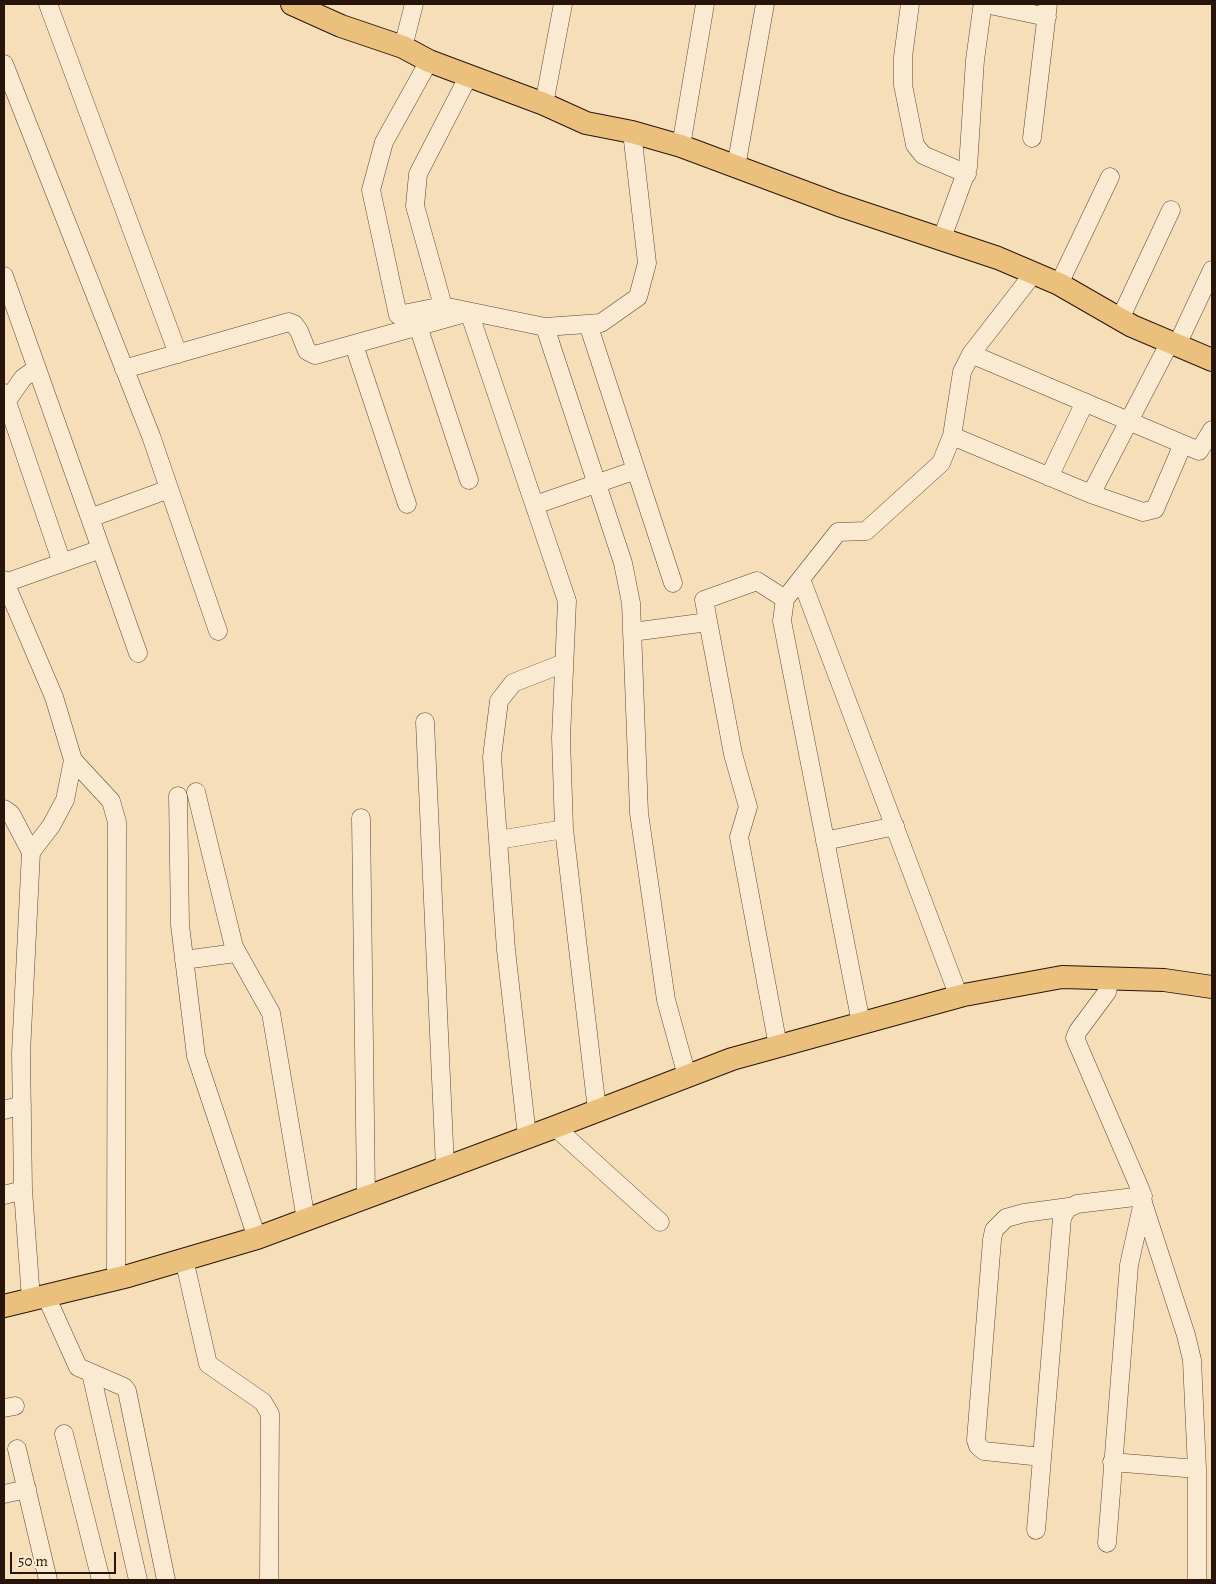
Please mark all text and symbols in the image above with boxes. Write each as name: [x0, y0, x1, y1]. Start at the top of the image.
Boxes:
scale bar: [12, 1542, 119, 1574]
text: 50 m: [18, 1551, 48, 1571]

